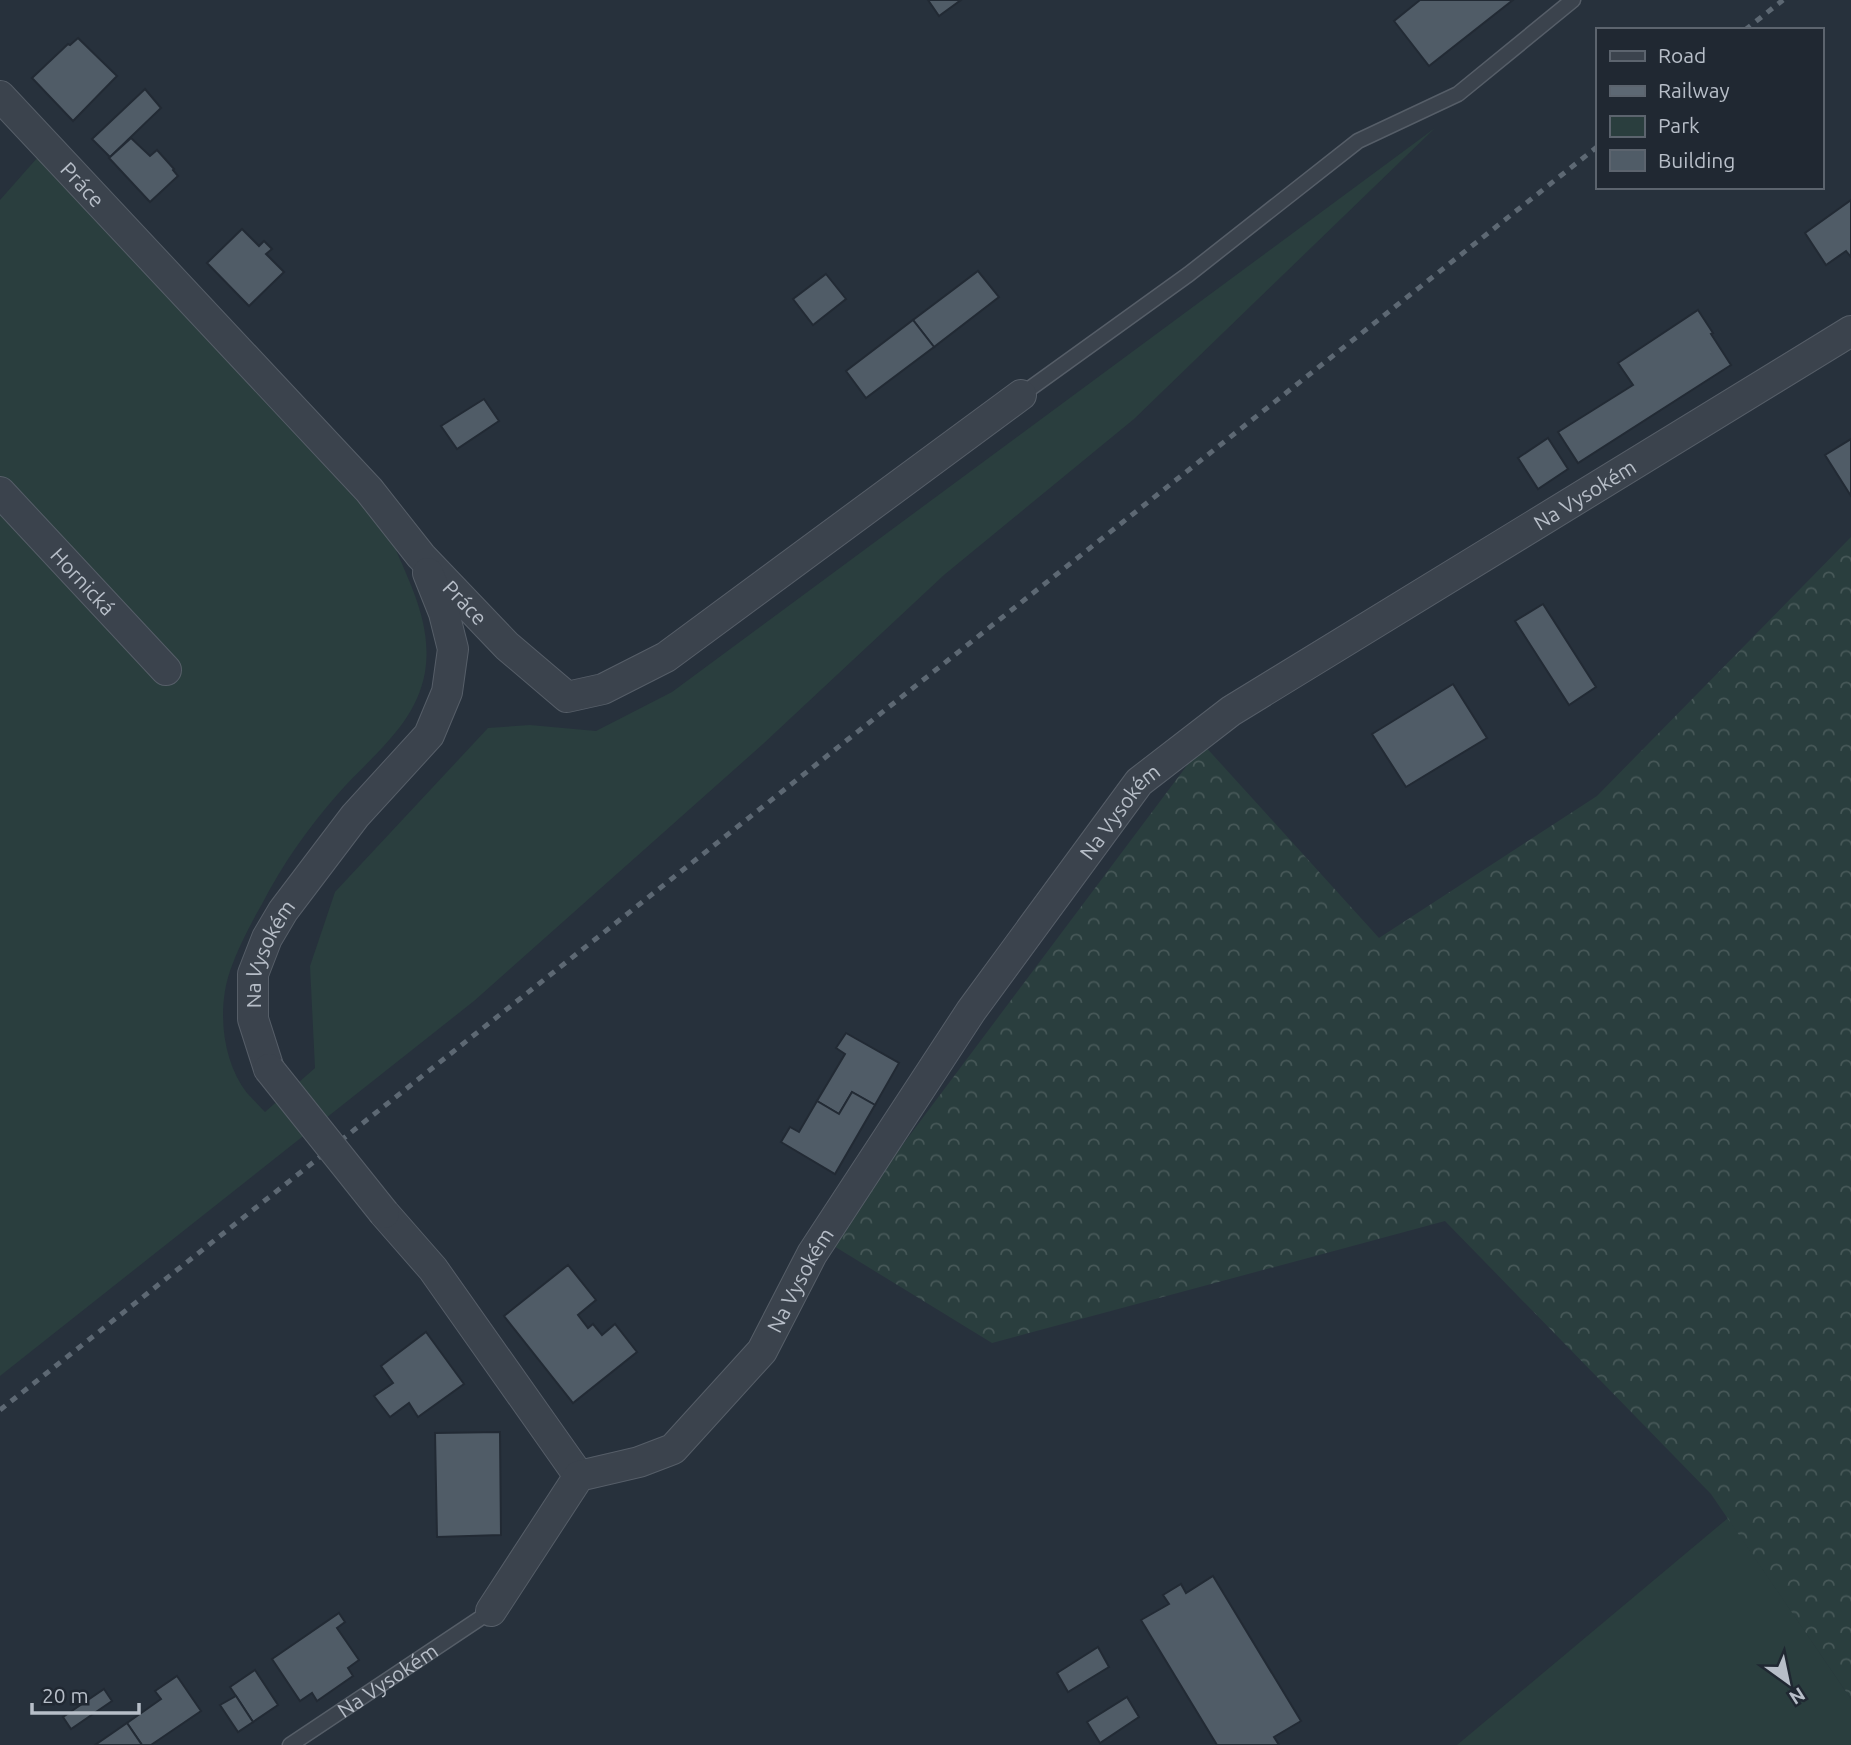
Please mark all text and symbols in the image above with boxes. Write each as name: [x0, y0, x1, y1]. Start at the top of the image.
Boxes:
legend: [1596, 28, 1823, 189]
text: Road: [1658, 43, 1706, 67]
text: Railway: [1658, 78, 1730, 102]
text: Park: [1658, 113, 1700, 137]
text: Building: [1658, 148, 1735, 172]
street label: Práce: [56, 157, 109, 212]
street label: Na Vysokém: [1529, 454, 1640, 535]
street label: Hornická: [46, 543, 120, 620]
street label: Práce: [438, 575, 492, 630]
street label: Na Vysokém: [1074, 759, 1164, 864]
street label: Na Vysokém: [241, 895, 299, 1008]
street label: Na Vysokém: [762, 1223, 838, 1336]
street label: Na Vysokém: [333, 1638, 442, 1722]
north arrow: [1753, 1647, 1823, 1717]
scale bar: [32, 1672, 138, 1716]
text: 20 m: [42, 1683, 89, 1707]
text: N: [1785, 1683, 1809, 1709]

